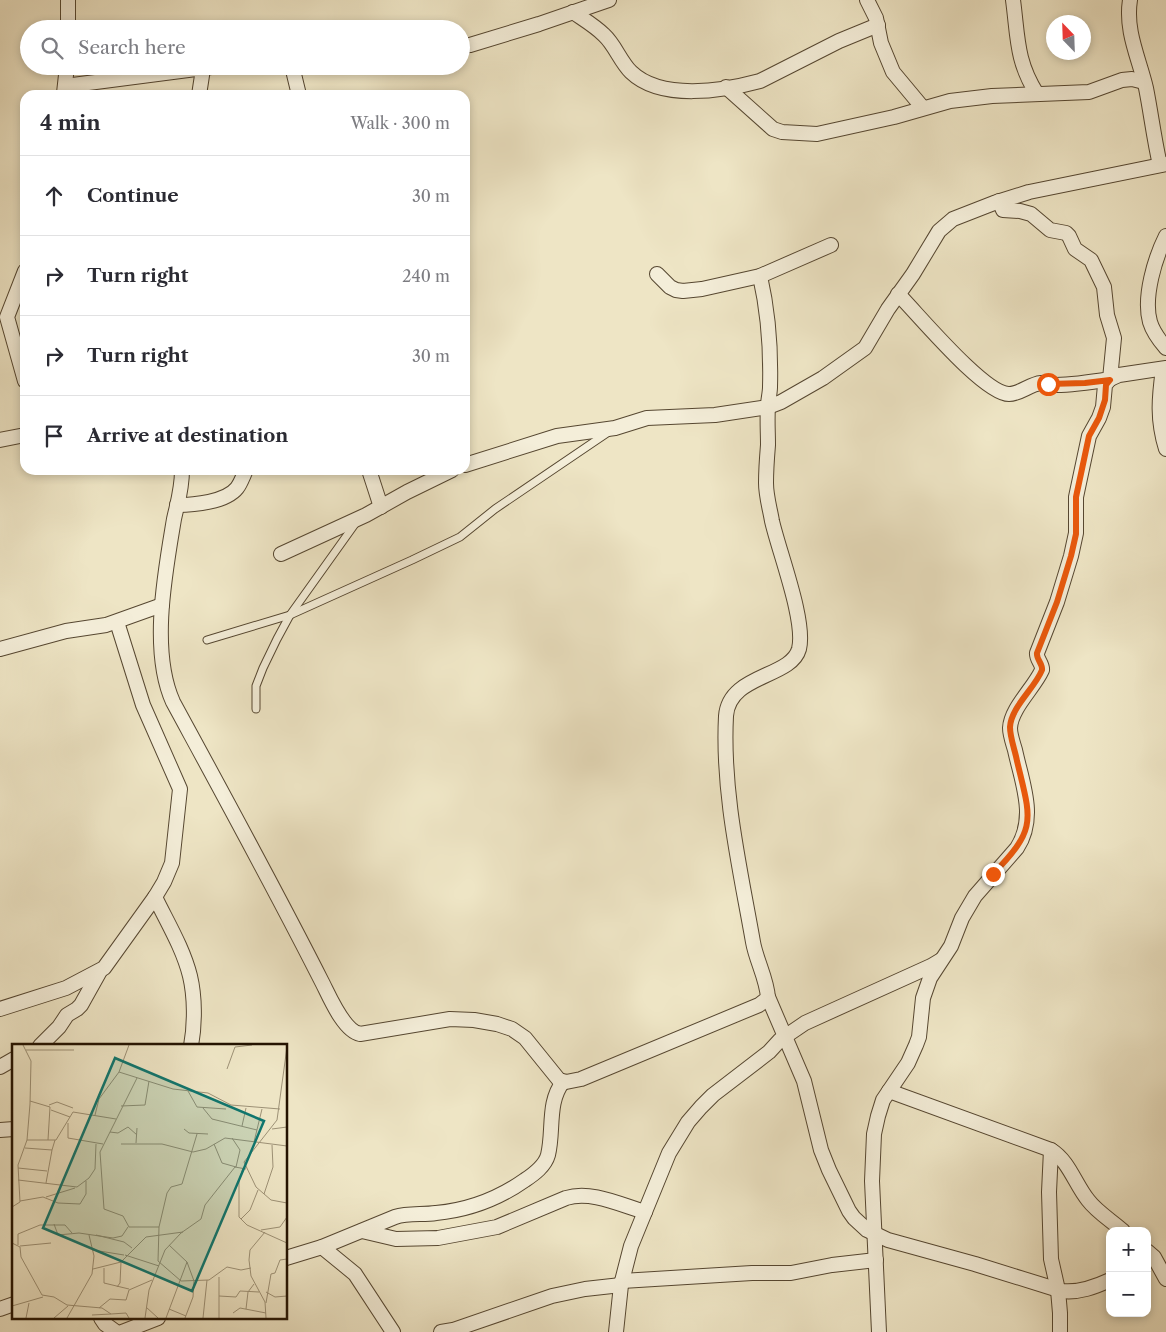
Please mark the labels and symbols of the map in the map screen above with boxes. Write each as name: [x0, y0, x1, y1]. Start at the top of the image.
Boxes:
north arrow: [1046, 15, 1091, 60]
route start: [1037, 373, 1060, 396]
route end: [982, 863, 1005, 886]
inset map: [12, 1044, 288, 1320]

